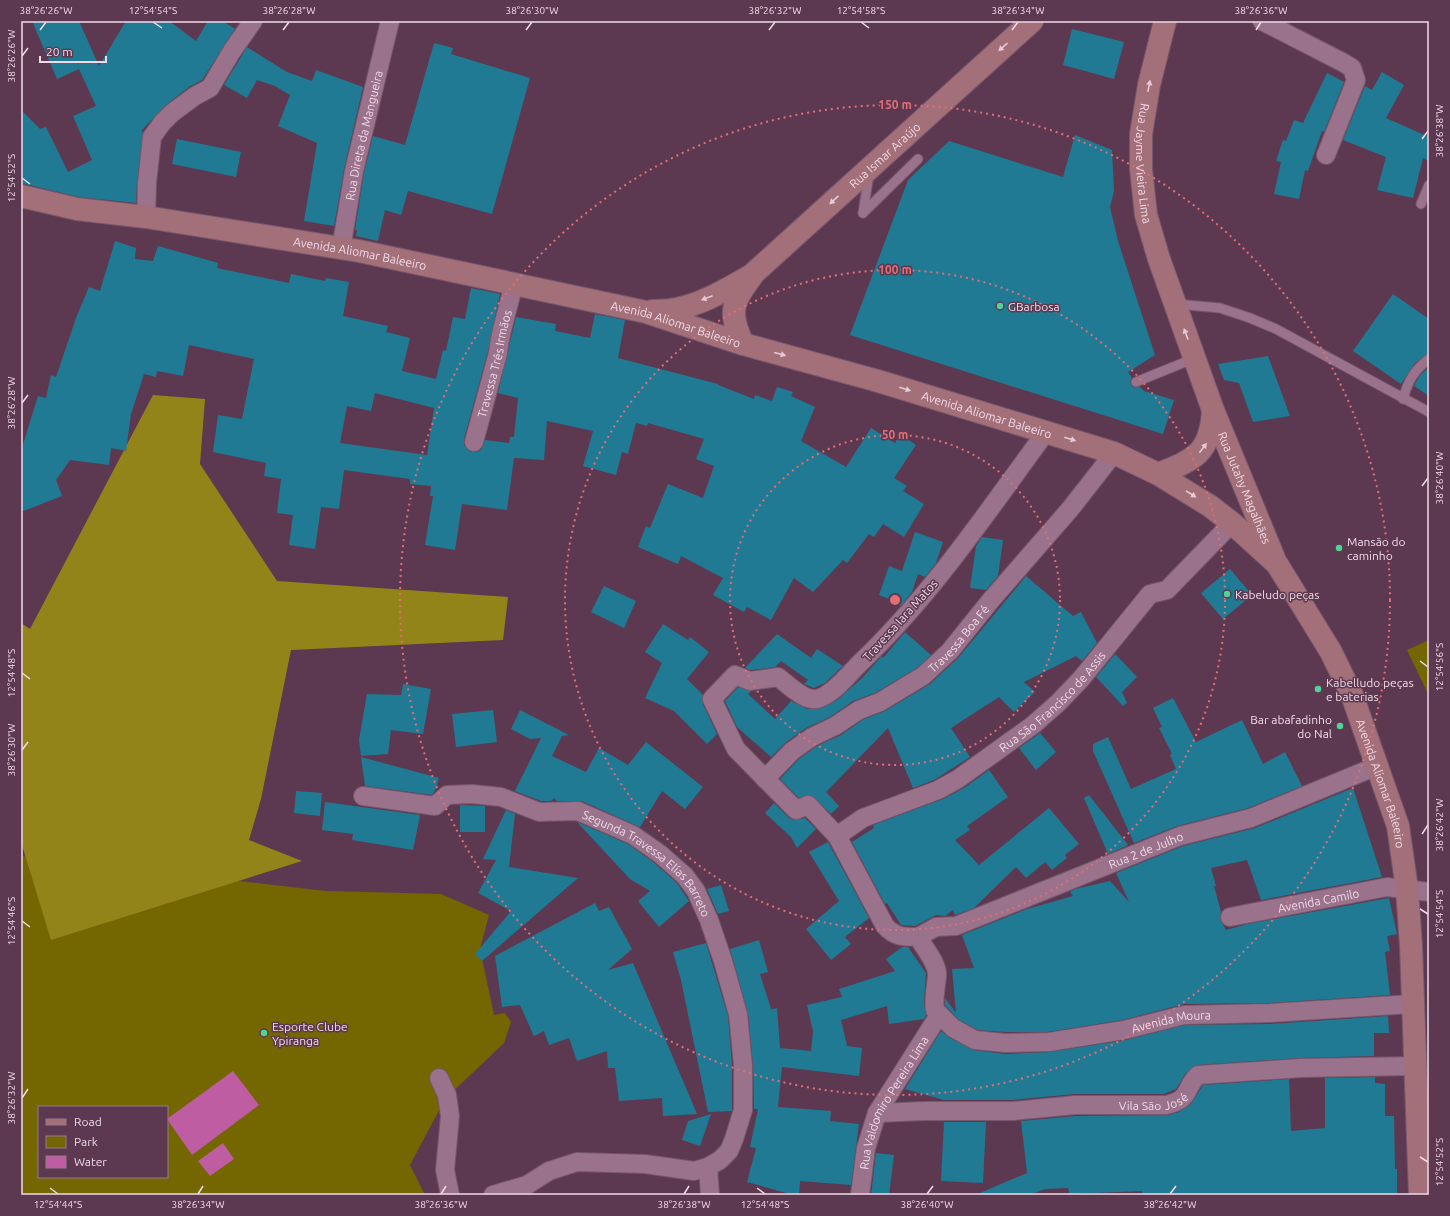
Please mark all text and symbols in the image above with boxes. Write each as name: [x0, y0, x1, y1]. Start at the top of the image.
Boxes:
text: 38°26'26"W: [20, 5, 72, 16]
text: 12°54'54"S: [129, 5, 177, 16]
text: 38°26'28"W: [263, 5, 315, 16]
text: 38°26'30"W: [506, 5, 558, 16]
text: 38°26'32"W: [749, 5, 801, 16]
text: 12°54'58"S: [837, 5, 885, 16]
text: 38°26'34"W: [992, 5, 1044, 16]
text: 38°26'36"W: [1235, 5, 1287, 16]
text: 38°26'26"W: [6, 30, 17, 82]
scale bar: [40, 38, 106, 64]
one-way arrow: [998, 42, 1008, 52]
text: 20 m: [46, 45, 73, 58]
street label: Rua Direta da Mangueira: [343, 69, 384, 201]
one-way arrow: [1147, 80, 1153, 92]
text: 150 m: [878, 98, 912, 111]
street label: Rua Jayme Vieira Lima: [1135, 103, 1155, 225]
text: 38°26'38"W: [1434, 105, 1445, 157]
street label: Rua Ismar Araújo: [846, 120, 922, 190]
text: 12°54'52"S: [6, 154, 17, 202]
one-way arrow: [829, 195, 839, 204]
street label: Avenida Aliomar Baleeiro: [292, 234, 428, 272]
text: 100 m: [878, 263, 912, 276]
one-way arrow: [701, 296, 713, 302]
street label: Avenida Aliomar Baleeiro: [610, 298, 743, 349]
place label: GBarbosa: [1008, 300, 1060, 313]
marker: GBarbosa: [995, 301, 1005, 311]
street label: Travessa Três Irmãos: [474, 308, 513, 419]
one-way arrow: [1183, 328, 1189, 340]
one-way arrow: [775, 351, 787, 357]
text: 38°26'28"W: [6, 377, 17, 429]
one-way arrow: [900, 387, 912, 393]
street label: Avenida Aliomar Baleeiro: [920, 388, 1053, 440]
text: 50 m: [882, 428, 908, 441]
street label: Rua Jutahy Magalhães: [1216, 430, 1274, 545]
one-way arrow: [1064, 437, 1076, 443]
one-way arrow: [1199, 443, 1207, 454]
text: 38°26'40"W: [1434, 452, 1445, 504]
one-way arrow: [1185, 491, 1197, 498]
place label: Mansão do caminho: [1347, 535, 1406, 562]
marker: Mansão do caminho: [1334, 543, 1344, 553]
street label: Travessa Iara Matos: [860, 577, 940, 663]
place label: Kabeludo peças: [1235, 588, 1319, 601]
marker: Kabeludo peças: [1222, 589, 1232, 599]
centre of rings: [888, 593, 902, 607]
street label: Travessa Boa Fé: [925, 602, 991, 675]
text: 12°54'56"S: [1434, 643, 1445, 691]
street label: Rua São Francisco de Assis: [996, 648, 1108, 754]
text: 12°54'48"S: [6, 649, 17, 697]
place label: Kabelludo peças e baterias: [1326, 676, 1414, 703]
marker: Kabelludo peças e baterias: [1313, 684, 1323, 694]
place label: Bar abafadinho do Nal: [1250, 713, 1332, 740]
street label: Avenida Aliomar Baleeiro: [1354, 717, 1408, 849]
marker: Bar abafadinho do Nal: [1335, 721, 1345, 731]
text: 38°26'30"W: [6, 724, 17, 776]
text: 38°26'42"W: [1434, 799, 1445, 851]
street label: Segunda Travessa Elías Barreto: [581, 807, 713, 919]
street label: Rua 2 de Julho: [1107, 829, 1185, 871]
street label: Avenida Camilo: [1276, 886, 1360, 914]
text: 12°54'54"S: [1434, 890, 1445, 938]
text: 12°54'46"S: [6, 897, 17, 945]
street label: Avenida Moura: [1130, 1008, 1211, 1034]
place label: Esporte Clube Ypiranga: [272, 1020, 348, 1047]
marker: Esporte Clube Ypiranga: [259, 1028, 269, 1038]
street label: Rua Valdomiro Pereira Lima: [857, 1033, 931, 1170]
text: 38°26'32"W: [6, 1072, 17, 1124]
street label: Vila São José: [1119, 1090, 1190, 1112]
legend: [38, 1106, 168, 1178]
text: Road: [74, 1115, 102, 1128]
text: Park: [74, 1135, 98, 1148]
text: 12°54'52"S: [1434, 1138, 1445, 1186]
text: Water: [74, 1155, 107, 1168]
text: 12°54'44"S: [34, 1199, 82, 1210]
text: 38°26'34"W: [172, 1199, 224, 1210]
text: 38°26'36"W: [415, 1199, 467, 1210]
text: 38°26'38"W: [658, 1199, 710, 1210]
text: 12°54'48"S: [741, 1199, 789, 1210]
text: 38°26'40"W: [901, 1199, 953, 1210]
text: 38°26'42"W: [1144, 1199, 1196, 1210]

